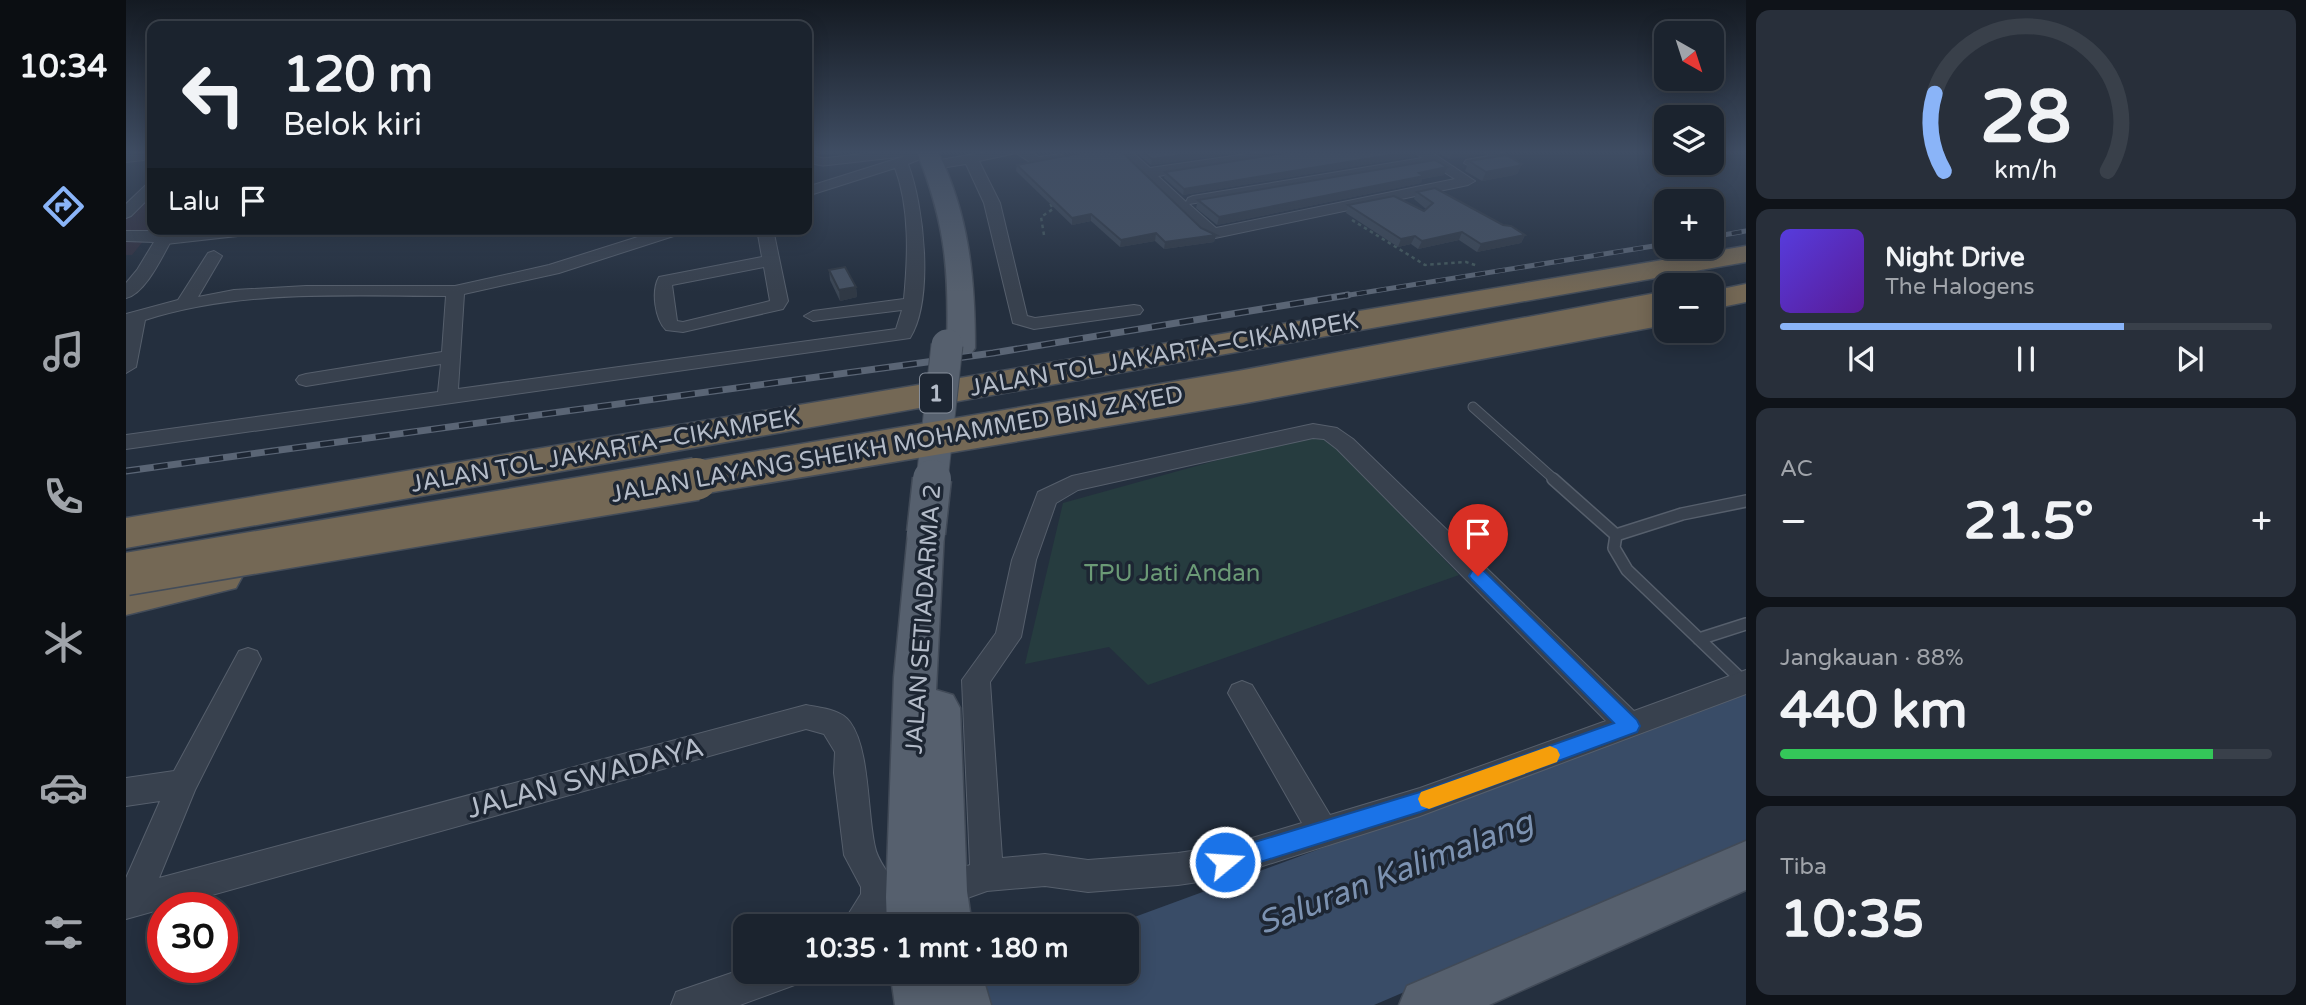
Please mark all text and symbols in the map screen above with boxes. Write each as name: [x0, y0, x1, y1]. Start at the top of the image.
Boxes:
north arrow: [1654, 21, 1724, 91]
map controls: [1654, 21, 1724, 343]
text: 120 m: [283, 46, 433, 105]
text: 10:34: [19, 48, 107, 86]
icon: left: [168, 49, 259, 140]
text: 28: [1980, 74, 2072, 162]
button: layers: [1654, 105, 1724, 175]
text: Belok kiri: [283, 106, 422, 144]
text: km/h: [1995, 154, 2057, 184]
icon: directions: [39, 182, 88, 231]
icon: arrive: [234, 182, 272, 220]
text: Lalu: [168, 186, 220, 217]
button: +: [1654, 189, 1724, 259]
text: Night Drive: [1885, 242, 2025, 273]
button: −: [1654, 273, 1724, 343]
text: The Halogens: [1885, 273, 2034, 301]
street label: JALAN TOL JAKARTA–CIKAMPEK: [968, 306, 1361, 403]
icon: music: [39, 327, 88, 376]
icon: previous: [1843, 340, 1881, 378]
icon: pause: [2007, 340, 2045, 378]
icon: next: [2171, 340, 2209, 378]
road number: 1: [920, 374, 952, 412]
street label: JALAN LAYANG SHEIKH MOHAMMED BIN ZAYED: [609, 380, 1186, 509]
street label: JALAN TOL JAKARTA–CIKAMPEK: [409, 402, 802, 499]
text: AC: [1780, 455, 1813, 483]
icon: phone: [39, 472, 88, 521]
street label: JALAN SETIADARMA 2: [900, 483, 947, 755]
text: 21.5°: [1964, 490, 2094, 553]
text: −: [1780, 499, 1807, 545]
text: +: [2251, 499, 2272, 545]
pin: [1448, 504, 1508, 576]
icon: arrive: [1459, 515, 1497, 553]
park label: TPU Jati Andan: [1084, 559, 1260, 588]
icon: climate: [39, 618, 88, 667]
text: Jangkauan · 88%: [1780, 644, 1964, 672]
text: 440 km: [1780, 679, 1968, 742]
street label: JALAN SWADAYA: [463, 730, 707, 826]
icon: car: [39, 763, 88, 812]
water label: Saluran Kalimalang: [1252, 802, 1540, 943]
position arrow: [1188, 825, 1262, 899]
text: Tiba: [1780, 853, 1827, 881]
text: 10:35: [1780, 888, 1924, 951]
speed limit sign: 30: [147, 892, 238, 983]
icon: filters: [39, 908, 88, 957]
text: 10:35 · 1 mnt · 180 m: [804, 933, 1068, 964]

